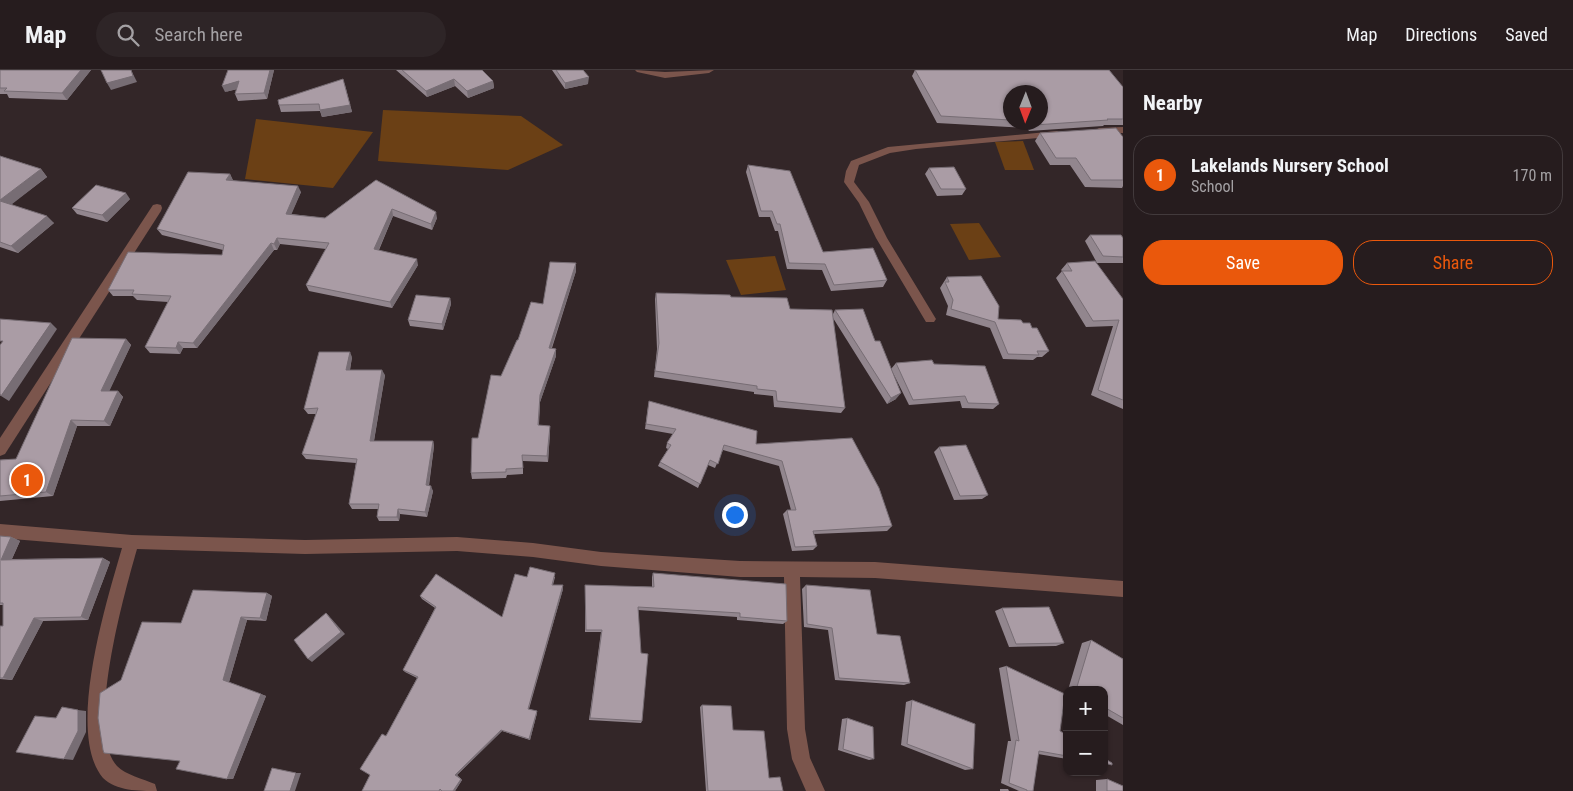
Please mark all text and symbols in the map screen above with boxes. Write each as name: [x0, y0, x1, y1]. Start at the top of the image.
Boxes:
search box: [96, 12, 446, 57]
text: Map: [25, 21, 66, 49]
icon: search: [114, 21, 142, 49]
text: Search here: [154, 23, 243, 46]
text: Map: [1346, 24, 1377, 45]
text: Directions: [1405, 24, 1477, 45]
text: Saved: [1505, 24, 1548, 45]
north arrow: [1003, 85, 1048, 130]
text: Nearby: [1143, 91, 1202, 115]
text: Lakelands Nursery School: [1191, 154, 1389, 177]
text: 1: [1156, 166, 1164, 185]
text: 170 m: [1513, 166, 1552, 185]
text: School: [1191, 177, 1234, 196]
button: Save: [1143, 240, 1343, 285]
button: Share: [1353, 240, 1553, 285]
pin: 1: [11, 461, 43, 499]
your location: [722, 502, 748, 528]
map controls: [1063, 686, 1108, 776]
button: +: [1063, 686, 1108, 731]
button: −: [1063, 731, 1108, 776]

